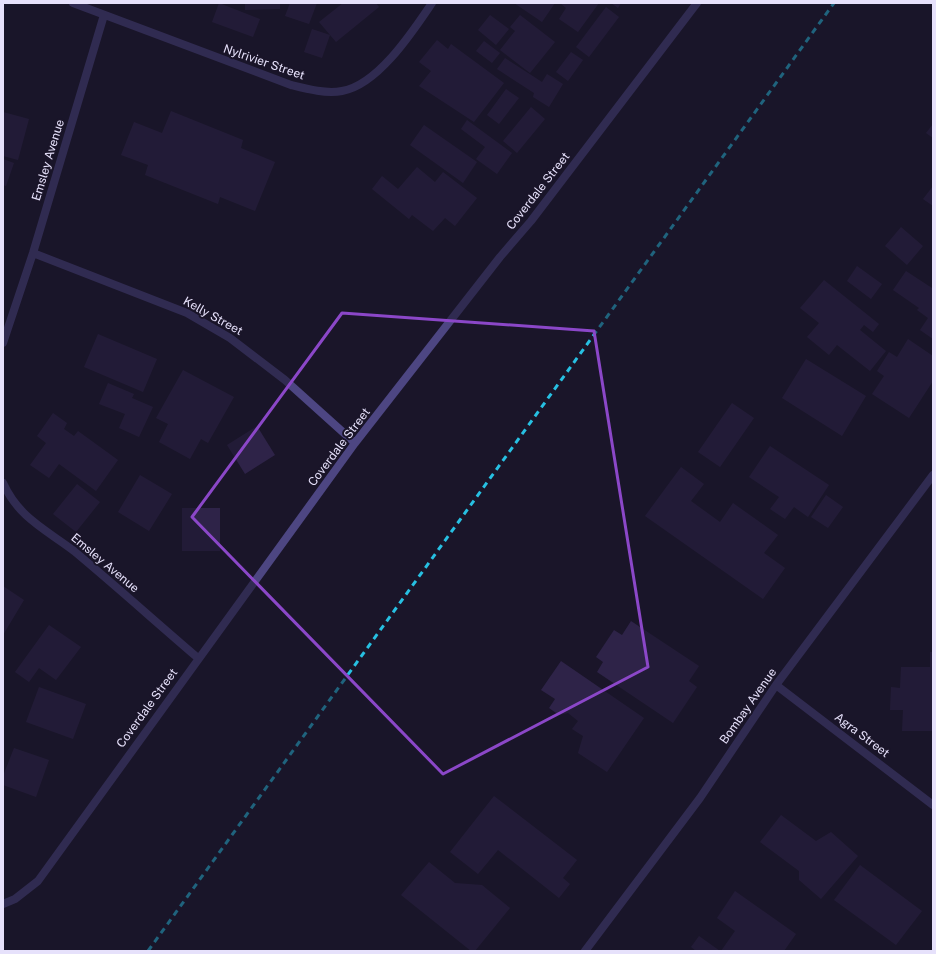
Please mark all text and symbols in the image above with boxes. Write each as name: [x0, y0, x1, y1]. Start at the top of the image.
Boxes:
street label: Nylrivier Street: [221, 42, 307, 83]
street label: Emsley Avenue: [29, 117, 67, 202]
street label: Coverdale Street: [504, 149, 573, 232]
street label: Kelly Street: [181, 294, 245, 338]
street label: Coverdale Street: [305, 405, 373, 489]
street label: Emsley Avenue: [68, 531, 142, 596]
street label: Bombay Avenue: [717, 665, 779, 747]
street label: Coverdale Street: [114, 666, 180, 750]
street label: Agra Street: [832, 710, 892, 760]

